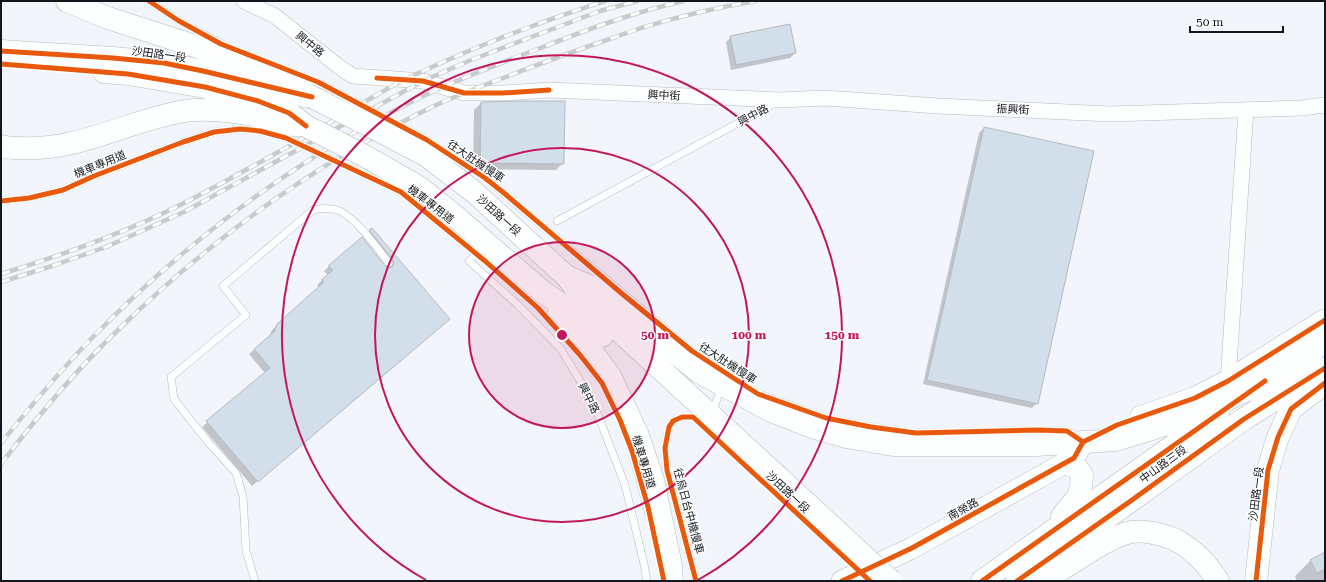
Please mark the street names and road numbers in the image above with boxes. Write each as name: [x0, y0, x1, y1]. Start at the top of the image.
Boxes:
street label: 興中路: [293, 29, 327, 60]
street label: 沙田路一段: [131, 44, 187, 65]
street label: 興中街: [647, 88, 681, 103]
street label: 興中路: [736, 102, 771, 129]
street label: 振興街: [996, 102, 1030, 117]
street label: 往大肚機慢車: [445, 138, 507, 185]
street label: 機車專用道: [72, 148, 128, 181]
street label: 機車專用道: [405, 182, 456, 226]
street label: 沙田路一段: [474, 192, 523, 239]
street label: 往大肚機慢車: [697, 340, 759, 387]
street label: 興中路: [575, 381, 602, 416]
street label: 機車專用道: [629, 434, 658, 490]
street label: 中山路三段: [1137, 443, 1189, 486]
street label: 沙田路一段: [1247, 466, 1266, 522]
street label: 往烏日台中機慢車: [671, 467, 706, 555]
street label: 沙田路一段: [763, 469, 812, 516]
street label: 南榮路: [946, 496, 981, 523]

